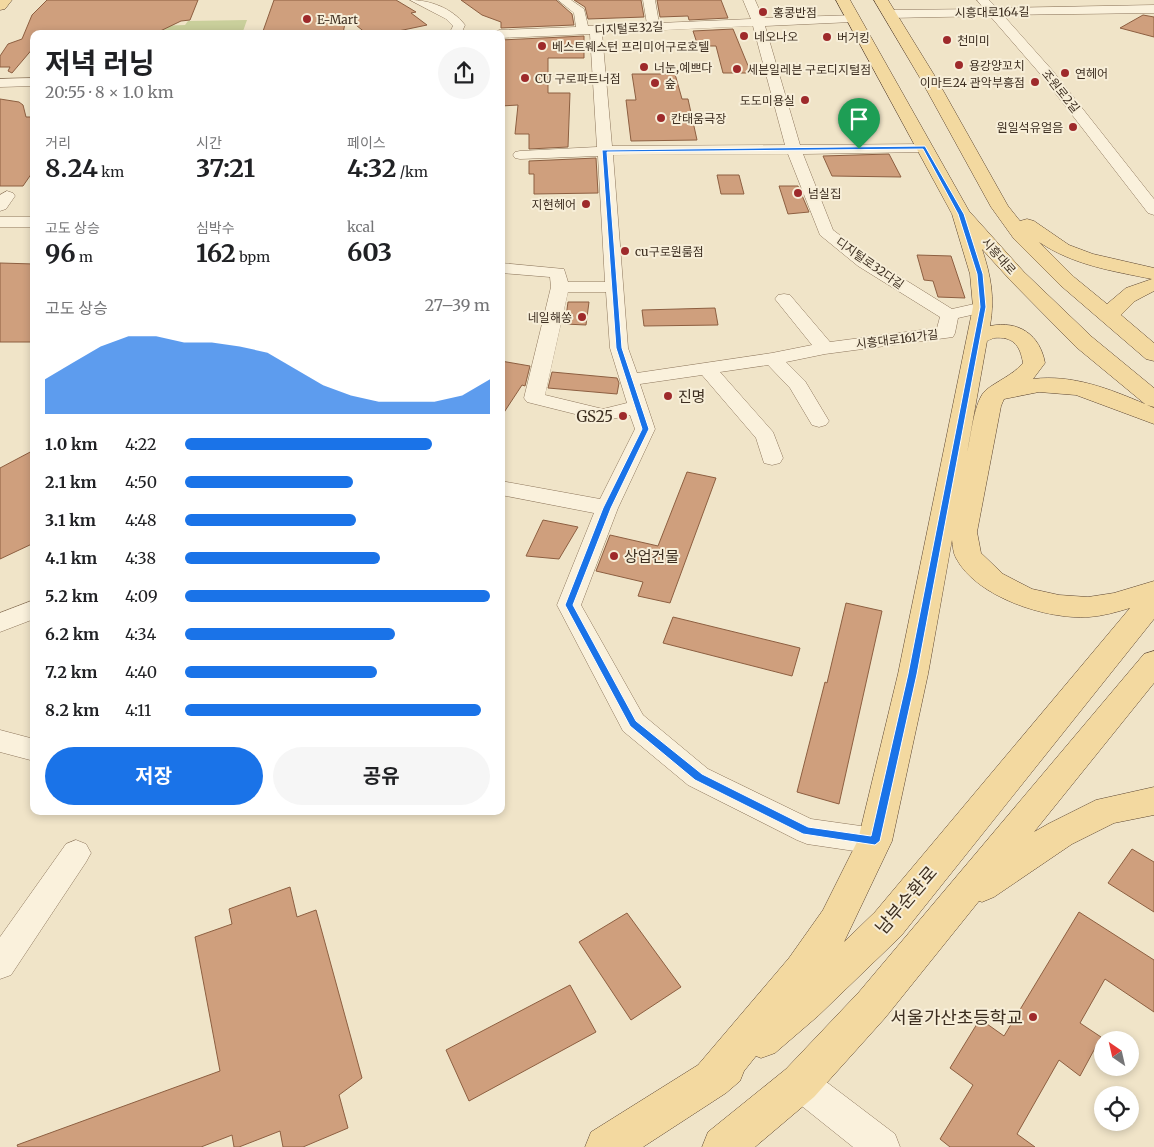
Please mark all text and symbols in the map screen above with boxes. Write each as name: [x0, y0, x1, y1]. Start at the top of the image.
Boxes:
street label: 시흥대로164길: [954, 4, 1030, 20]
place label: 홍콩반점: [773, 5, 817, 20]
marker: 홍콩반점: [757, 6, 769, 18]
place label: E-Mart: [317, 12, 358, 27]
marker: E-Mart: [301, 13, 313, 25]
street label: 디지털로32길: [594, 19, 664, 37]
place label: 네오나오: [754, 29, 798, 44]
marker: 네오나오: [738, 30, 750, 42]
place label: 버거킹: [837, 30, 870, 45]
marker: 버거킹: [821, 31, 833, 43]
place label: 천미미: [957, 33, 990, 48]
marker: 천미미: [941, 34, 953, 46]
place label: 베스트웨스턴 프리미어구로호텔: [552, 39, 709, 54]
marker: 베스트웨스턴 프리미어구로호텔: [536, 40, 548, 52]
text: 저녁 러닝: [45, 45, 155, 81]
button: share: [438, 47, 490, 99]
place label: 용강양꼬치: [969, 58, 1024, 73]
marker: 용강양꼬치: [953, 59, 965, 71]
place label: 너눈,예쁘다: [654, 60, 712, 75]
marker: 너눈,예쁘다: [638, 61, 650, 73]
place label: 세븐일레븐 구로디지털점: [747, 62, 871, 77]
marker: 세븐일레븐 구로디지털점: [731, 63, 743, 75]
street label: 조원로2길: [1039, 66, 1083, 116]
place label: 연헤어: [1075, 66, 1108, 81]
marker: 연헤어: [1059, 67, 1071, 79]
place label: CU 구로파트너점: [535, 71, 621, 86]
marker: CU 구로파트너점: [519, 72, 531, 84]
place label: 이마트24 관악부흥점: [920, 75, 1025, 90]
place label: 숲: [665, 76, 676, 91]
marker: 이마트24 관악부흥점: [1029, 76, 1041, 88]
marker: 숲: [649, 77, 661, 89]
text: 20:55 · 8 × 1.0 km: [45, 82, 174, 102]
place label: 도도미용실: [740, 93, 795, 108]
marker: 도도미용실: [799, 94, 811, 106]
pin: [838, 98, 880, 149]
icon: arrive: [845, 105, 873, 133]
place label: 칸태움극장: [671, 111, 726, 126]
marker: 칸태움극장: [655, 112, 667, 124]
place label: 원일석유얼음: [997, 120, 1063, 135]
marker: 원일석유얼음: [1067, 121, 1079, 133]
text: 거리: [45, 134, 71, 152]
text: 시간: [196, 134, 222, 152]
text: 페이스: [347, 134, 386, 152]
text: 8.24: [45, 152, 98, 184]
text: 37:21: [196, 152, 255, 184]
text: 4:32: [347, 152, 396, 184]
text: km: [98, 163, 124, 181]
text: /km: [396, 163, 428, 181]
place label: 넘실집: [808, 186, 841, 201]
marker: 넘실집: [792, 187, 804, 199]
place label: 지현헤어: [532, 197, 576, 212]
marker: 지현헤어: [580, 198, 592, 210]
text: kcal: [347, 218, 375, 236]
text: 고도 상승: [45, 219, 100, 237]
text: 심박수: [196, 219, 235, 237]
street label: 디지털로32다길: [833, 234, 907, 292]
street label: 시흥대로: [979, 235, 1019, 277]
text: 603: [347, 236, 392, 268]
text: 96: [45, 237, 76, 269]
text: 162: [196, 237, 236, 269]
place label: cu구로원룸점: [635, 244, 704, 259]
marker: cu구로원룸점: [619, 245, 631, 257]
text: m: [76, 248, 93, 266]
text: bpm: [236, 248, 270, 266]
text: 27–39 m: [425, 295, 490, 315]
text: 고도 상승: [45, 298, 108, 318]
place label: 네일해쏭: [528, 310, 572, 325]
marker: 네일해쏭: [576, 311, 588, 323]
street label: 시흥대로161가길: [855, 326, 939, 352]
place label: 진명: [678, 387, 706, 406]
marker: 진명: [662, 390, 674, 402]
place label: GS25: [577, 407, 613, 426]
marker: GS25: [617, 410, 629, 422]
text: 1.0 km: [45, 434, 98, 454]
text: 4:22: [125, 434, 156, 454]
text: 2.1 km: [45, 472, 96, 492]
text: 4:50: [125, 472, 157, 492]
text: 3.1 km: [45, 510, 96, 530]
text: 4:48: [125, 510, 157, 530]
place label: 상업건물: [624, 547, 679, 566]
text: 4.1 km: [45, 548, 97, 568]
text: 4:38: [125, 548, 156, 568]
marker: 상업건물: [608, 550, 620, 562]
text: 5.2 km: [45, 586, 98, 606]
text: 4:09: [125, 586, 158, 606]
text: 6.2 km: [45, 624, 99, 644]
text: 4:34: [125, 624, 156, 644]
text: 7.2 km: [45, 662, 97, 682]
text: 4:40: [125, 662, 157, 682]
text: 8.2 km: [45, 700, 99, 720]
text: 4:11: [125, 700, 151, 720]
button: 저장: [45, 747, 263, 805]
button: 공유: [273, 747, 490, 805]
street label: 남부순환로: [870, 861, 942, 939]
place label: 서울가산초등학교: [891, 1006, 1023, 1029]
marker: 서울가산초등학교: [1027, 1011, 1039, 1023]
north arrow: [1094, 1031, 1139, 1076]
map controls: [1094, 1031, 1139, 1131]
button: locate: [1094, 1086, 1139, 1131]

